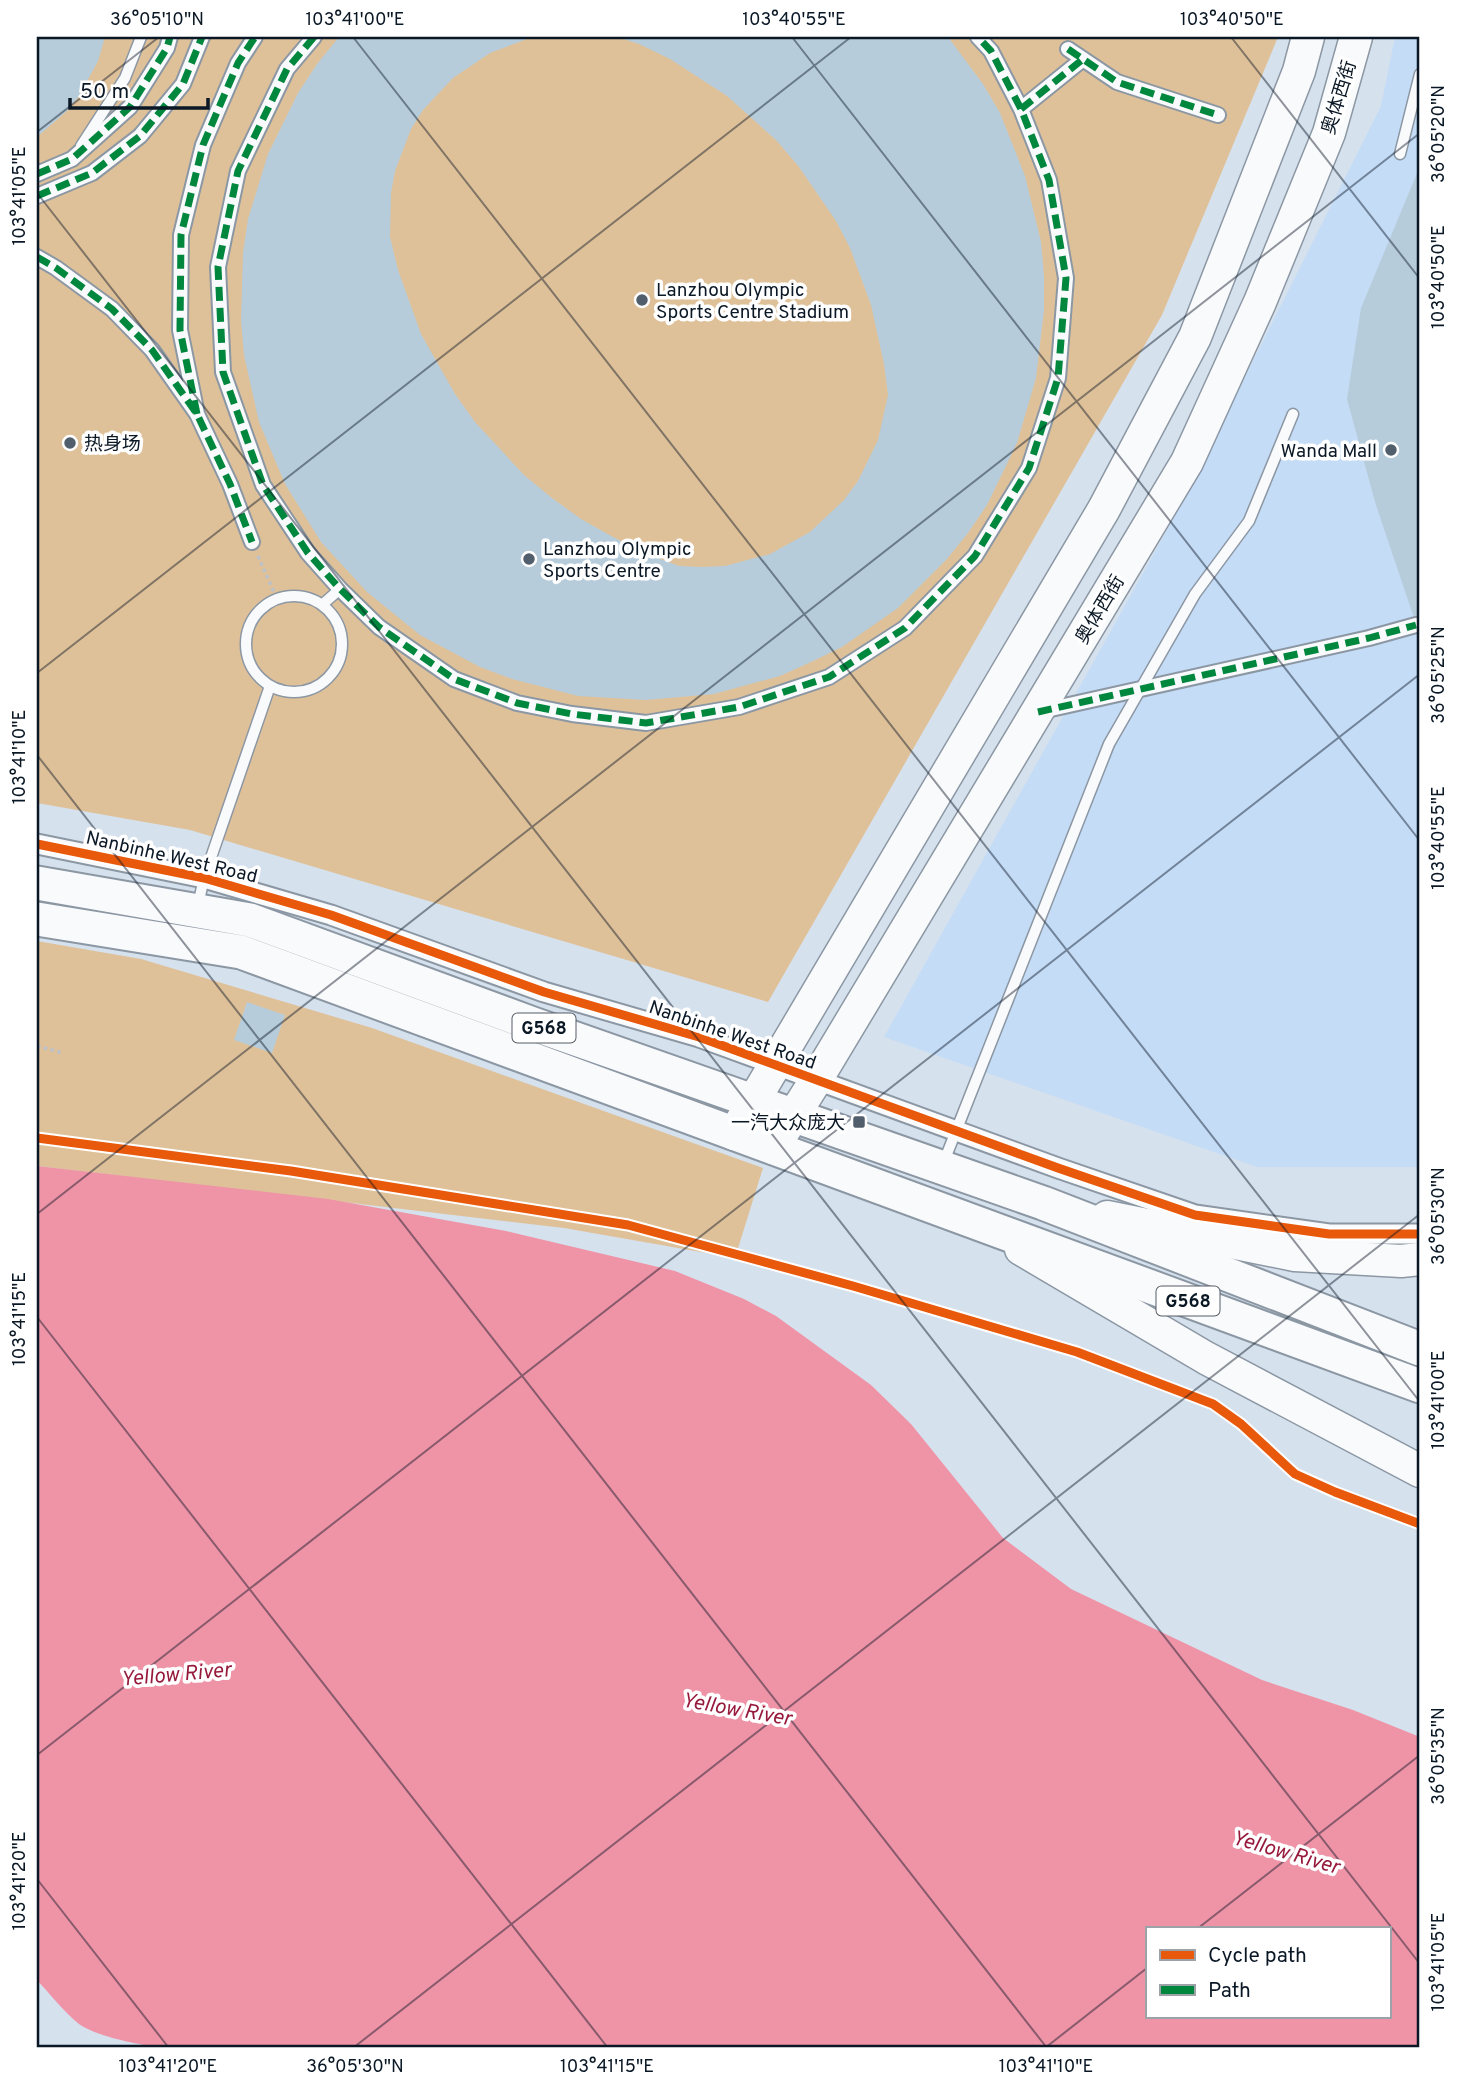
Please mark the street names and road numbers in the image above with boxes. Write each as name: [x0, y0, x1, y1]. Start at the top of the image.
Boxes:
street label: 奥体西街: [1317, 58, 1363, 137]
street label: 奥体西街: [1071, 571, 1131, 649]
street label: Nanbinhe West Road: [83, 827, 260, 889]
street label: Nanbinhe West Road: [646, 996, 819, 1076]
road number: G568: [512, 1014, 576, 1042]
road number: G568: [1156, 1286, 1220, 1316]

